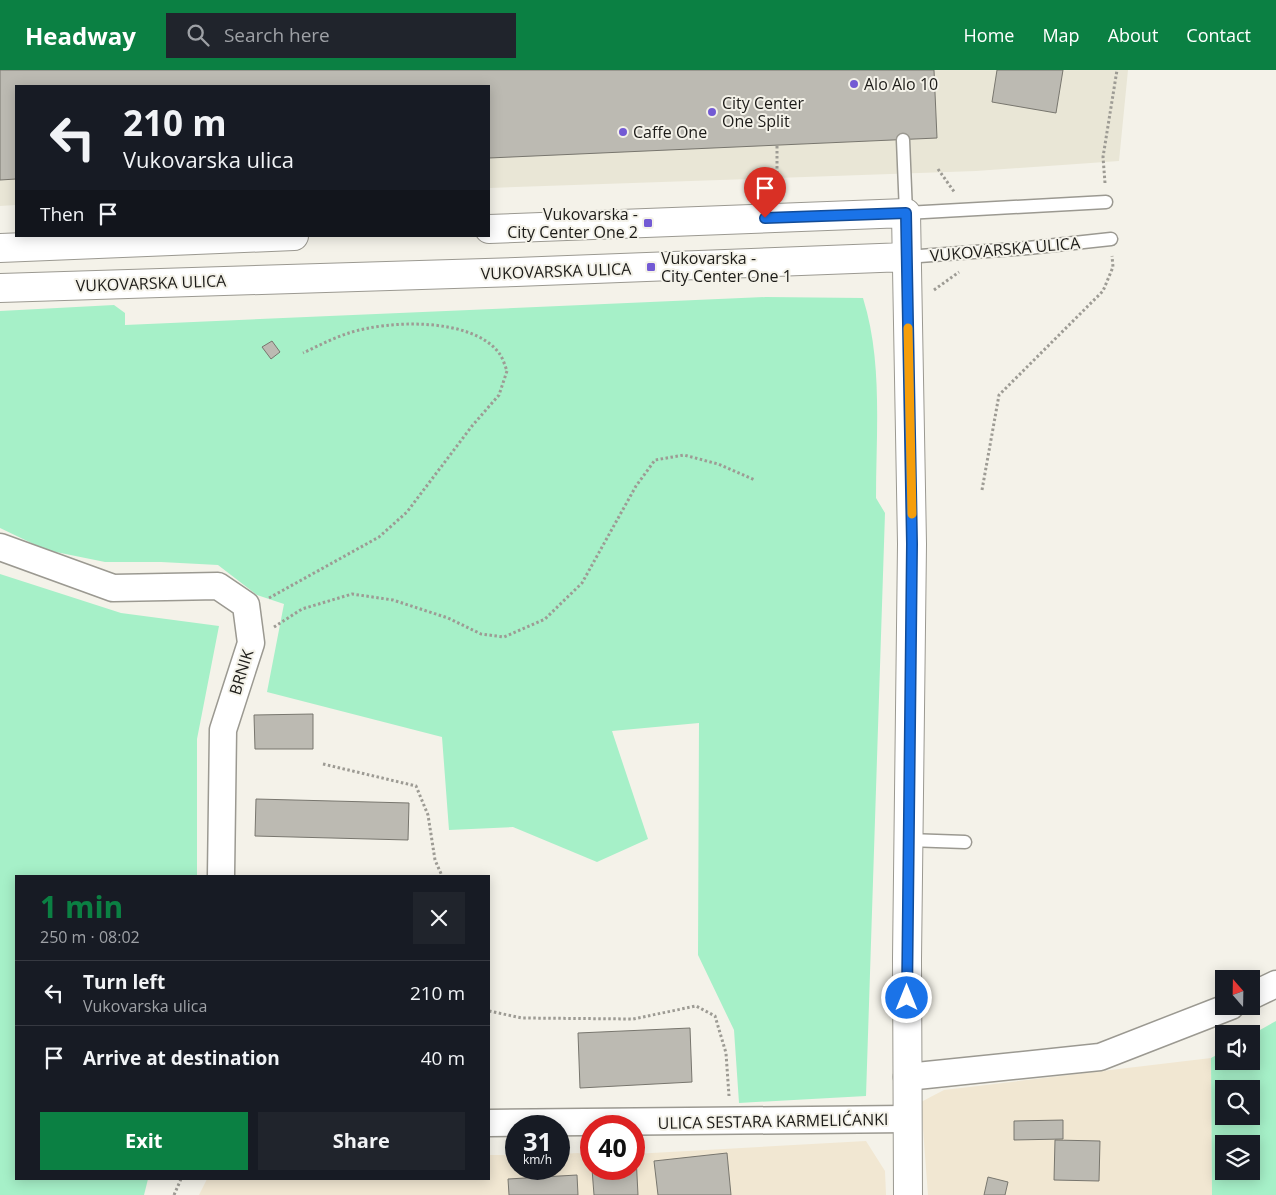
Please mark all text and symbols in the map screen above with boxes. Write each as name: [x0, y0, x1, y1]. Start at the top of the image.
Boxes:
search box: [166, 13, 516, 58]
text: Headway: [25, 19, 136, 52]
icon: search: [184, 21, 212, 49]
text: Search here: [224, 22, 330, 48]
text: Home: [964, 23, 1014, 47]
text: Map: [1042, 23, 1080, 47]
text: About: [1108, 23, 1158, 47]
text: Contact: [1186, 23, 1251, 47]
place label: Alo Alo 10: [864, 73, 938, 95]
marker: Alo Alo 10: [848, 78, 860, 90]
place label: City Center One Split: [722, 92, 805, 132]
text: 210 m: [123, 99, 227, 146]
icon: left: [40, 105, 105, 170]
marker: City Center One Split: [706, 106, 718, 118]
place label: Caffe One: [633, 121, 707, 143]
marker: Caffe One: [617, 126, 629, 138]
text: Vukovarska ulica: [123, 144, 294, 174]
pin: [744, 167, 786, 218]
icon: arrive: [751, 174, 779, 202]
icon: arrive: [94, 200, 122, 228]
text: Then: [40, 201, 84, 227]
place label: Vukovarska - City Center One 2: [507, 203, 638, 243]
marker: Vukovarska - City Center One 2: [642, 217, 654, 229]
street label: VUKOVARSKA ULICA: [929, 231, 1082, 267]
place label: Vukovarska - City Center One 1: [661, 247, 792, 287]
street label: VUKOVARSKA ULICA: [480, 257, 632, 285]
marker: Vukovarska - City Center One 1: [645, 261, 657, 273]
street label: VUKOVARSKA ULICA: [75, 269, 227, 297]
street label: BRNIK: [224, 646, 258, 697]
text: 1 min: [40, 886, 123, 927]
button: close: [413, 892, 465, 944]
text: 250 m · 08:02: [40, 926, 140, 948]
text: Turn left: [83, 969, 165, 995]
north arrow: [1215, 970, 1260, 1015]
map controls: [1215, 970, 1260, 1180]
position arrow: [880, 971, 932, 1023]
icon: left: [40, 979, 68, 1007]
text: 210 m: [410, 980, 465, 1006]
text: Vukovarska ulica: [83, 995, 207, 1017]
button: sound: [1215, 1025, 1260, 1070]
icon: arrive: [40, 1044, 68, 1072]
text: Arrive at destination: [83, 1045, 280, 1071]
text: 40 m: [421, 1045, 465, 1071]
button: search: [1215, 1080, 1260, 1125]
street label: ULICA SESTARA KARMELIĆANKI: [657, 1108, 889, 1134]
button: Exit: [40, 1112, 248, 1170]
button: Share: [258, 1112, 465, 1170]
speed limit sign: 40: [580, 1115, 645, 1180]
text: 31: [523, 1124, 552, 1158]
button: layers: [1215, 1135, 1260, 1180]
text: km/h: [523, 1151, 552, 1168]

